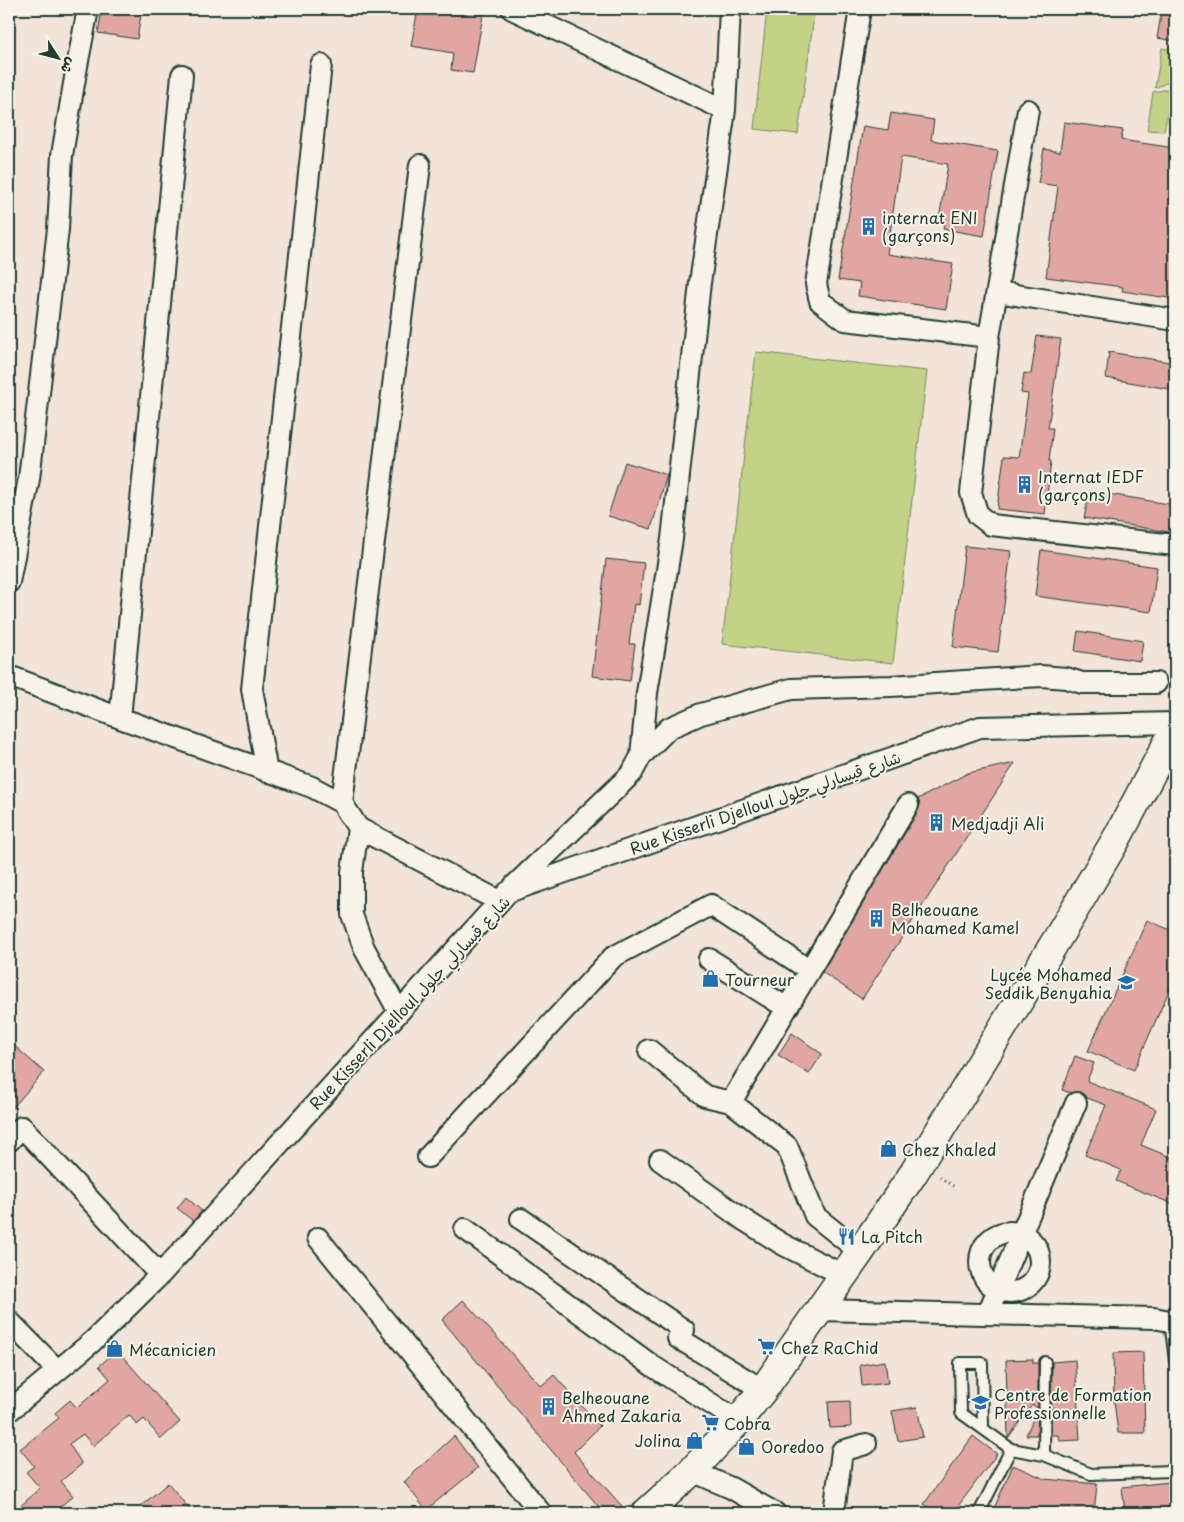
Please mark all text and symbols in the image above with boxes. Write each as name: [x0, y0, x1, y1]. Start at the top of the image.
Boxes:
north arrow: [32, 32, 82, 82]
text: ش: [56, 54, 82, 78]
place label: internat ENI (garçons): [882, 205, 978, 247]
building icon: internat ENI (garçons): [858, 216, 878, 236]
place label: Internat IEDF (garçons): [1038, 464, 1144, 506]
building icon: Internat IEDF (garçons): [1014, 475, 1034, 495]
street label: Rue Kisserli Djelloul شارع قيسارلي جلول: [626, 744, 905, 864]
place label: Medjadji Ali: [951, 811, 1045, 835]
building icon: Medjadji Ali: [927, 813, 947, 833]
street label: Rue Kisserli Djelloul شارع قيسارلي جلول: [303, 890, 518, 1117]
place label: Belheouane Mohamed Kamel: [891, 897, 1019, 939]
building icon: Belheouane Mohamed Kamel: [867, 908, 887, 928]
place label: Lycée Mohamed Seddik Benyahia: [985, 962, 1112, 1004]
place label: Tourneur: [725, 967, 795, 991]
shop icon: Tourneur: [701, 969, 721, 989]
school or university icon: Lycée Mohamed Seddik Benyahia: [1116, 973, 1136, 993]
place label: Chez Khaled: [902, 1137, 996, 1161]
shop icon: Chez Khaled: [878, 1139, 898, 1159]
place label: La Pitch: [861, 1224, 923, 1248]
restaurant icon: La Pitch: [837, 1226, 857, 1246]
place label: Chez RaChid: [781, 1335, 879, 1359]
place label: Mécanicien: [129, 1337, 216, 1361]
supermarket icon: Chez RaChid: [757, 1337, 777, 1357]
shop icon: Mécanicien: [105, 1339, 125, 1359]
place label: Centre de Formation Professionnelle: [994, 1382, 1152, 1424]
place label: Belheouane Ahmed Zakaria: [562, 1385, 681, 1427]
school or university icon: Centre de Formation Professionnelle: [970, 1393, 990, 1413]
building icon: Belheouane Ahmed Zakaria: [538, 1396, 558, 1416]
place label: Cobra: [724, 1411, 771, 1435]
supermarket icon: Cobra: [700, 1413, 720, 1433]
place label: Jolina: [635, 1428, 681, 1452]
shop icon: Jolina: [685, 1430, 705, 1450]
place label: Ooredoo: [761, 1434, 824, 1458]
shop icon: Ooredoo: [737, 1436, 757, 1456]

